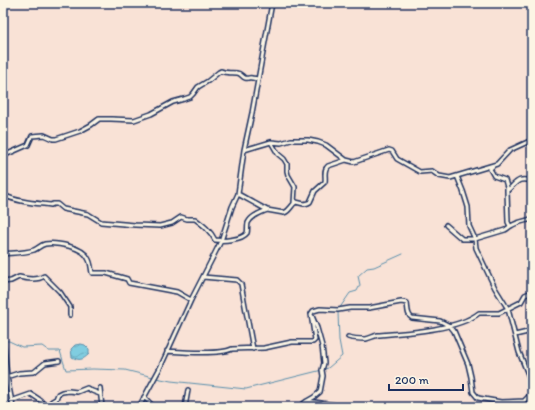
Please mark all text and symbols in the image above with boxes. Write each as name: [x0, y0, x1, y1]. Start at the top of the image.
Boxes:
scale bar: [389, 366, 463, 392]
text: 200 m: [395, 373, 429, 387]

